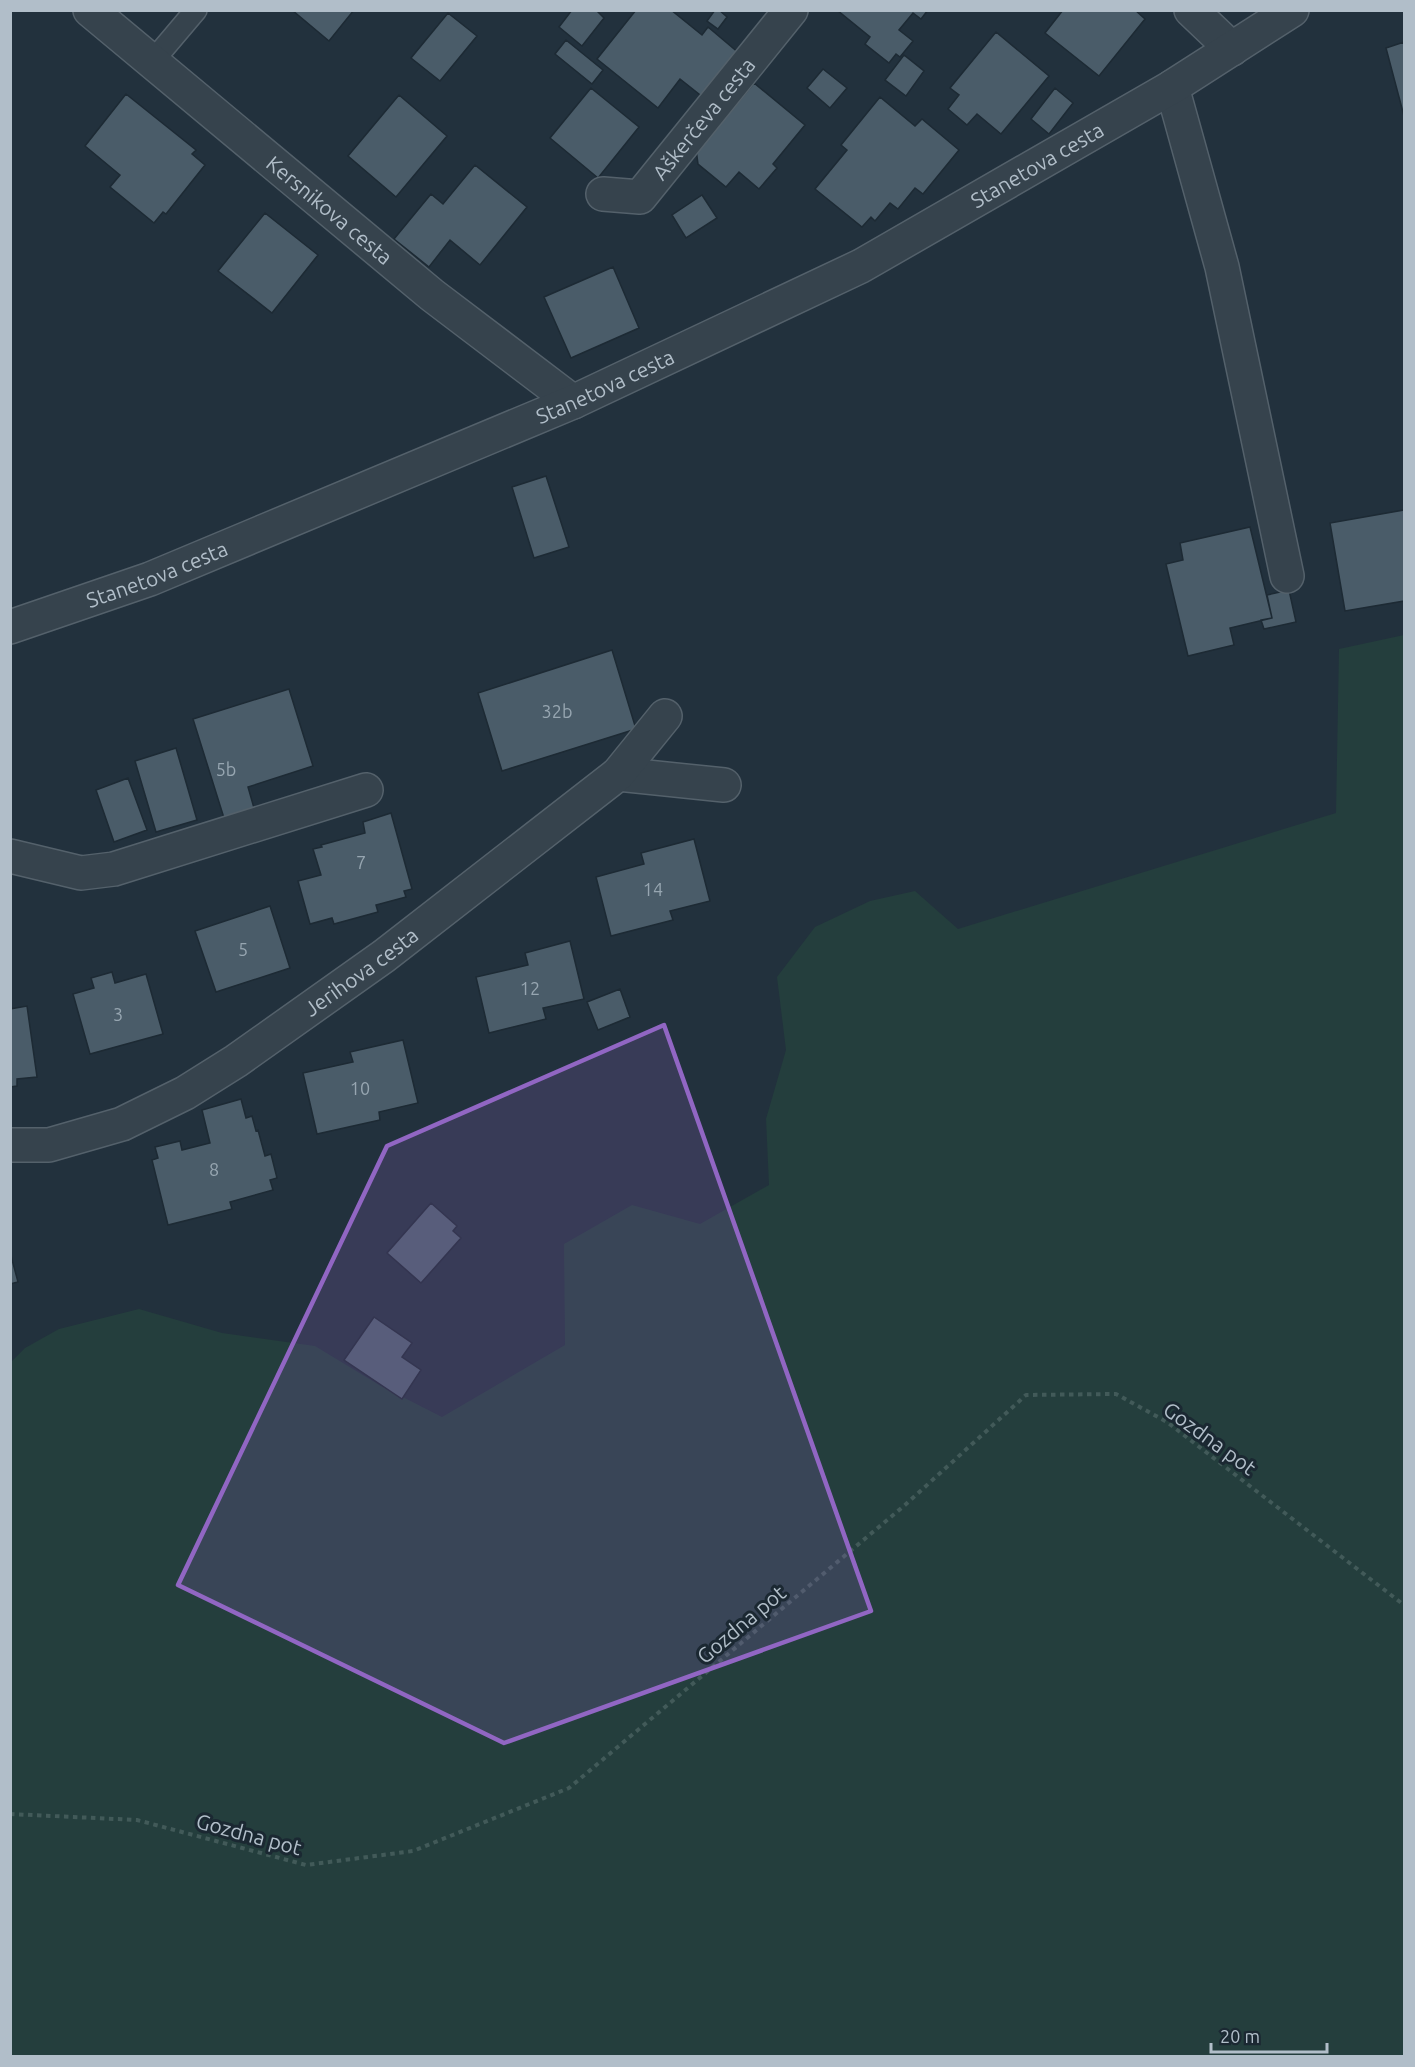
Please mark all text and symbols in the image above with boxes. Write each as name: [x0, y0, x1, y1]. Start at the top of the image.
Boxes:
street label: Aškerčeva cesta: [647, 53, 760, 184]
street label: Stanetova cesta: [966, 117, 1108, 212]
street label: Kersnikova cesta: [262, 151, 397, 269]
street label: Stanetova cesta: [532, 344, 678, 428]
street label: Stanetova cesta: [83, 536, 231, 612]
house number: 32b: [542, 701, 572, 721]
house number: 5b: [216, 759, 236, 779]
house number: 7: [356, 852, 366, 872]
house number: 14: [643, 879, 663, 899]
street label: Jerihova cesta: [299, 922, 422, 1021]
house number: 5: [238, 939, 248, 959]
house number: 12: [520, 978, 540, 998]
house number: 3: [113, 1004, 123, 1024]
house number: 10: [350, 1078, 370, 1098]
house number: 8: [209, 1159, 219, 1179]
street label: Gozdna pot: [1159, 1397, 1261, 1479]
street label: Gozdna pot: [692, 1580, 790, 1668]
street label: Gozdna pot: [194, 1808, 304, 1860]
scale bar: [1211, 2016, 1326, 2054]
text: 20 m: [1220, 2026, 1260, 2046]

